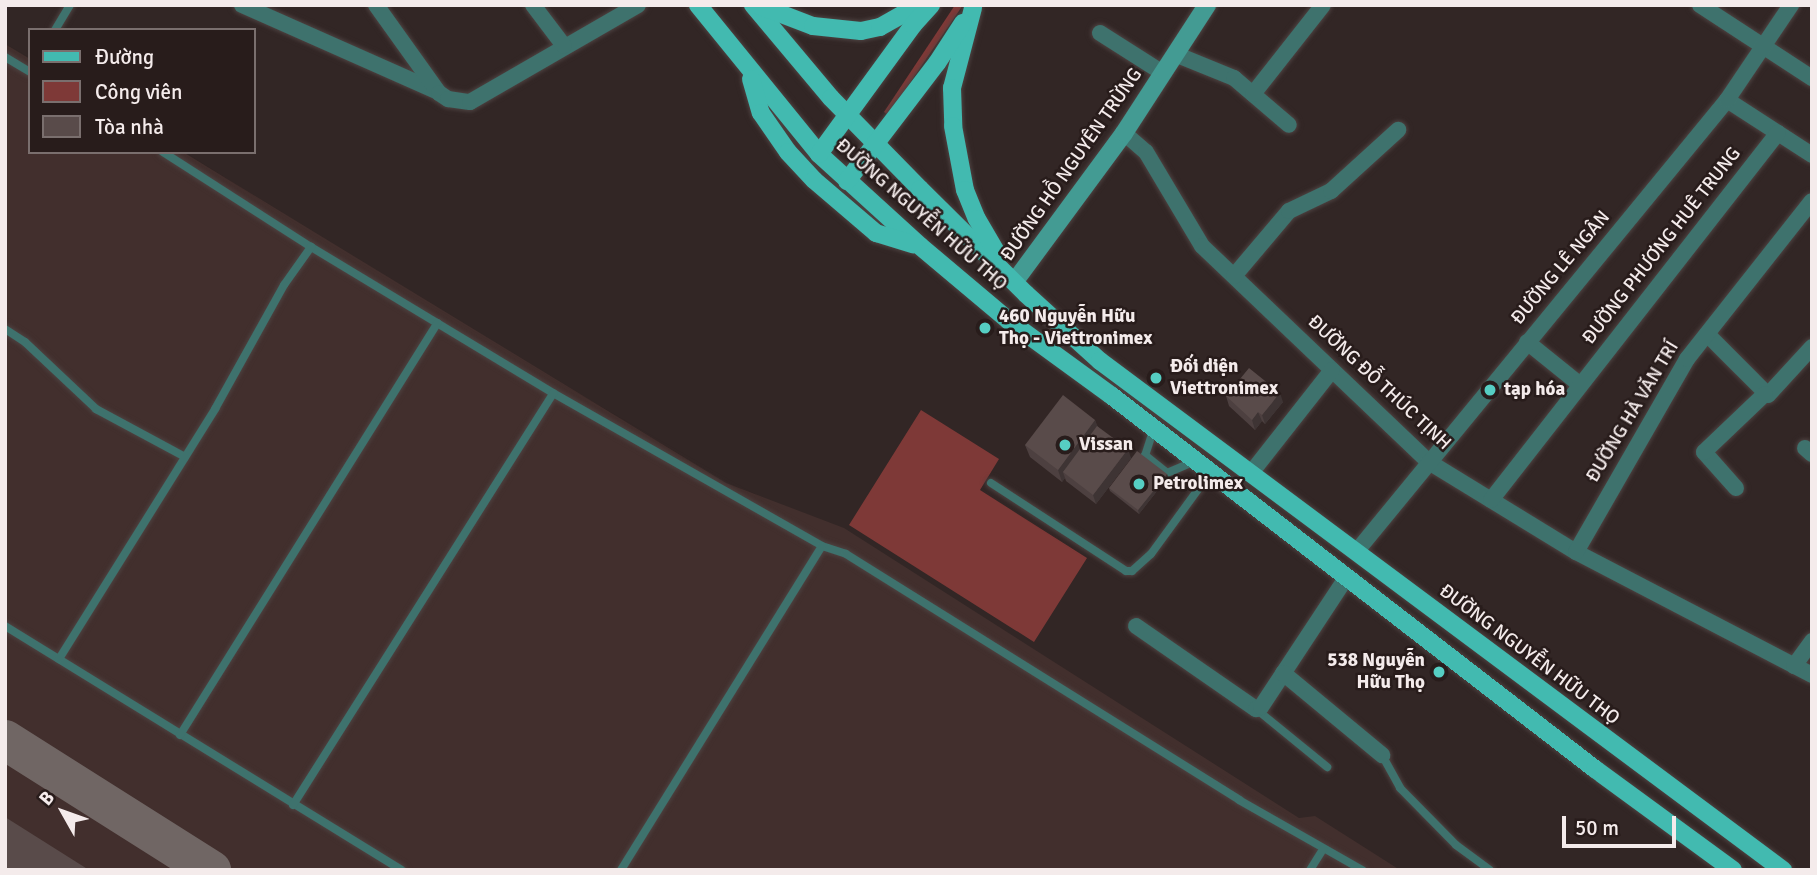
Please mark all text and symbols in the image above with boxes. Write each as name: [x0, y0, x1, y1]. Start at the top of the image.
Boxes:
legend: [28, 28, 256, 154]
text: Đường: [95, 44, 154, 70]
street label: ĐƯỜNG HỒ NGUYÊN TRỪNG: [997, 64, 1147, 266]
text: Công viên: [95, 79, 183, 105]
text: Tòa nhà: [95, 114, 164, 140]
street label: ĐƯỜNG NGUYỄN HỮU THỌ: [831, 134, 1011, 296]
street label: ĐƯỜNG PHƯƠNG HUÊ TRUNG: [1578, 143, 1746, 349]
street label: ĐƯỜNG LÊ NGÂN: [1507, 207, 1615, 329]
place label: 460 Nguyễn Hữu Thọ - Viettronimex: [999, 306, 1152, 350]
street label: ĐƯỜNG ĐỖ THÚC TỊNH: [1303, 311, 1455, 455]
marker: 460 Nguyễn Hữu Thọ - Viettronimex: [977, 320, 993, 336]
street label: ĐƯỜNG HÀ VĂN TRÍ: [1582, 337, 1684, 487]
place label: Đối diện Viettronimex: [1170, 356, 1278, 400]
marker: Đối diện Viettronimex: [1148, 370, 1164, 386]
place label: tạp hóa: [1504, 379, 1565, 401]
marker: tạp hóa: [1482, 382, 1498, 398]
place label: Vissan: [1079, 434, 1133, 456]
marker: Vissan: [1057, 437, 1073, 453]
place label: Petrolimex: [1153, 473, 1243, 495]
marker: Petrolimex: [1131, 476, 1147, 492]
street label: ĐƯỜNG NGUYỄN HỮU THỌ: [1434, 580, 1624, 730]
place label: 538 Nguyễn Hữu Thọ: [1327, 650, 1425, 694]
marker: 538 Nguyễn Hữu Thọ: [1431, 664, 1447, 680]
north arrow: [28, 777, 98, 847]
text: B: [34, 786, 60, 811]
scale bar: [1565, 802, 1679, 846]
text: 50 m: [1575, 815, 1619, 841]

